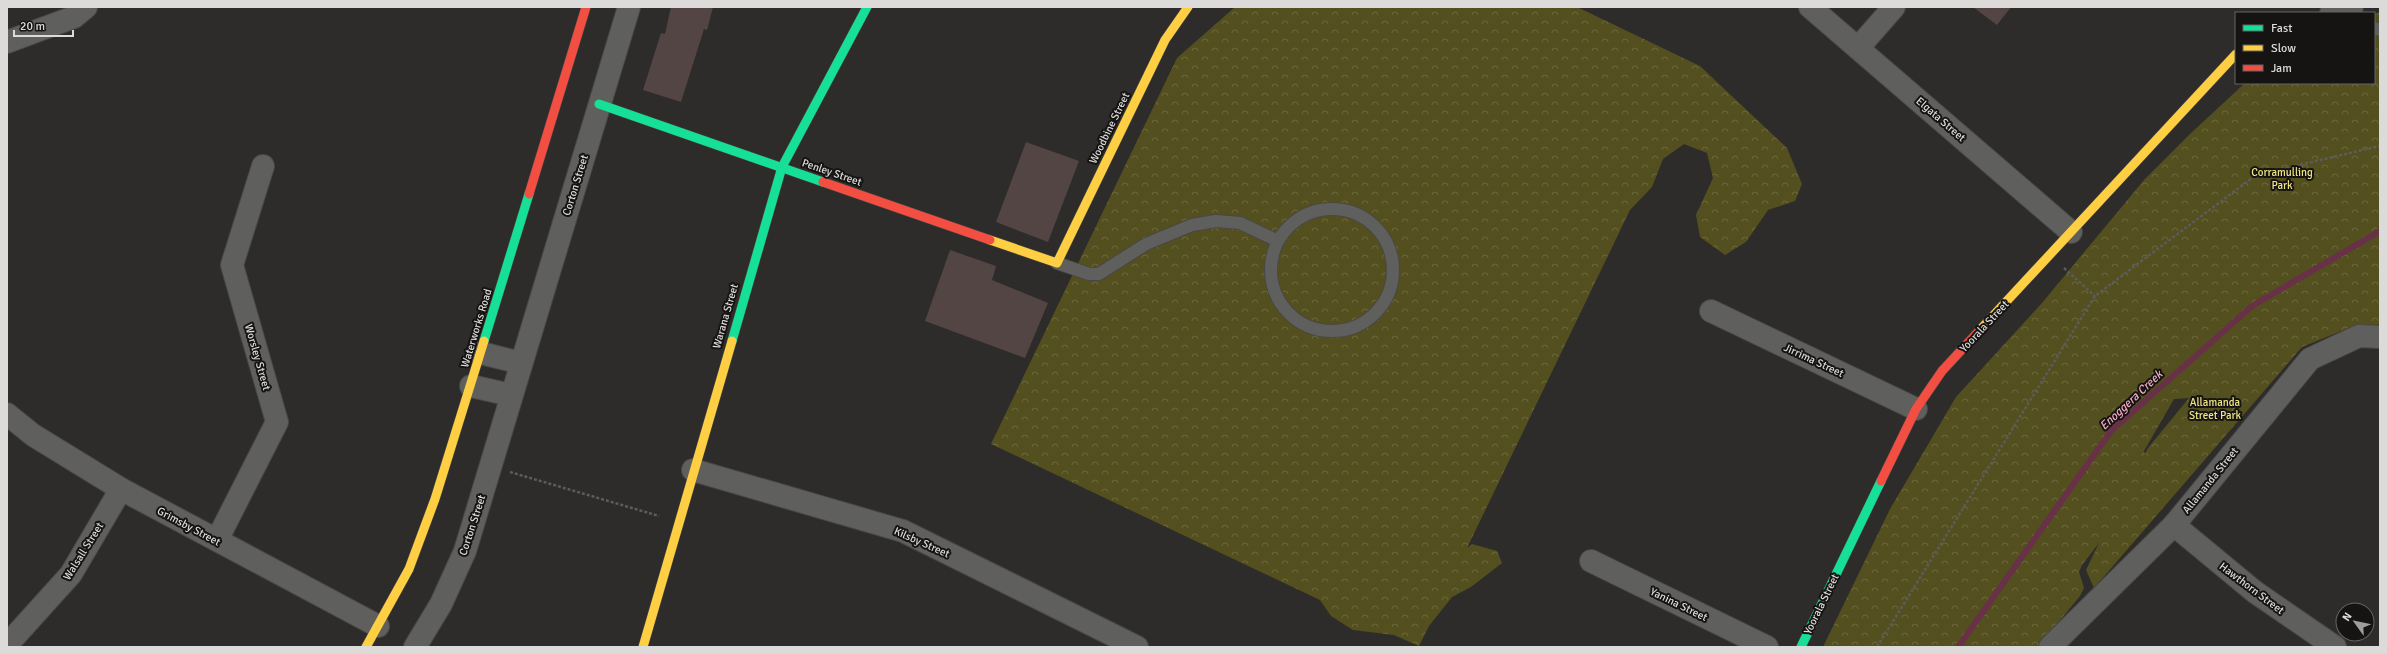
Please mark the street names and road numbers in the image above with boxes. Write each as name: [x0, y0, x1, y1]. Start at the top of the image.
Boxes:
street label: Woodbine Street: [1087, 90, 1132, 166]
street label: Elgata Street: [1913, 94, 1968, 144]
street label: Corton Street: [560, 153, 591, 217]
street label: Penley Street: [800, 156, 863, 189]
street label: Warana Street: [710, 282, 741, 350]
street label: Waterworks Road: [458, 287, 495, 369]
street label: Yoorala Street: [1957, 298, 2012, 355]
street label: Worsley Street: [242, 323, 273, 392]
street label: Jirrima Street: [1782, 341, 1846, 380]
street label: Allamanda Street: [2180, 444, 2241, 516]
street label: Corton Street: [457, 493, 488, 557]
street label: Grimsby Street: [155, 504, 223, 549]
street label: Walsall Street: [61, 520, 106, 583]
street label: Kilsby Street: [892, 524, 952, 561]
street label: Hawthorn Street: [2217, 560, 2287, 617]
street label: Yoorala Street: [1801, 572, 1842, 637]
street label: Yanina Street: [1648, 585, 1710, 624]

